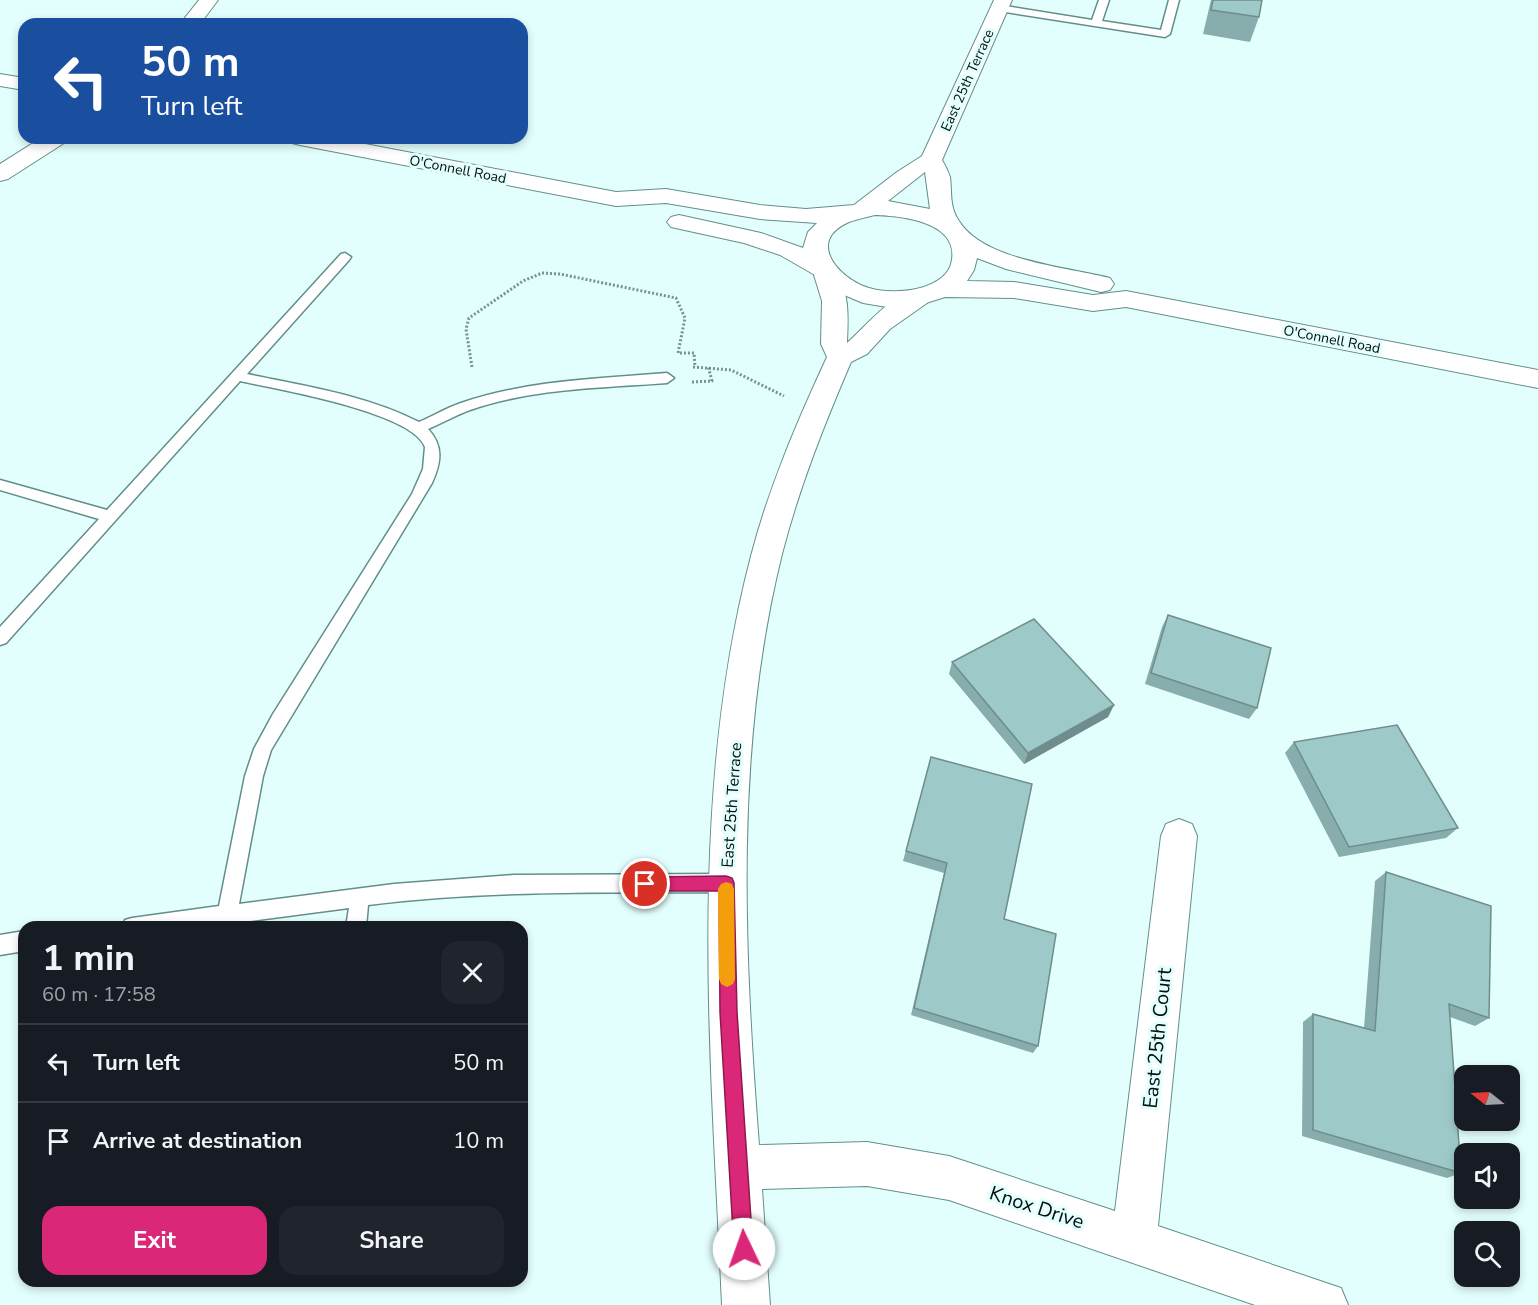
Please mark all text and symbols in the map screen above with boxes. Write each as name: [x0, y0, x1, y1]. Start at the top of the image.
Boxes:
street label: East 25th Terrace: [936, 26, 998, 134]
text: 50 m: [141, 34, 240, 91]
icon: left: [42, 42, 120, 120]
text: Turn left: [141, 88, 242, 125]
street label: O'Connell Road: [408, 151, 508, 188]
street label: O'Connell Road: [1282, 321, 1382, 358]
street label: East 25th Terrace: [717, 742, 747, 868]
pin: [619, 858, 670, 909]
icon: arrive: [628, 867, 661, 900]
text: 1 min: [42, 934, 135, 983]
button: close: [441, 941, 504, 1004]
street label: East 25th Court: [1137, 966, 1178, 1110]
text: 60 m · 17:58: [42, 981, 156, 1008]
icon: left: [42, 1047, 75, 1080]
text: Turn left: [93, 1048, 180, 1078]
text: 50 m: [453, 1048, 504, 1078]
north arrow: [1454, 1065, 1520, 1131]
map controls: [1454, 1065, 1520, 1287]
icon: arrive: [42, 1125, 75, 1158]
text: Arrive at destination: [93, 1126, 302, 1156]
text: 10 m: [453, 1126, 504, 1156]
button: sound: [1454, 1143, 1520, 1209]
street label: Knox Drive: [986, 1180, 1088, 1235]
button: Exit: [42, 1206, 267, 1275]
button: Share: [279, 1206, 504, 1275]
position arrow: [712, 1217, 776, 1281]
button: search: [1454, 1221, 1520, 1287]

